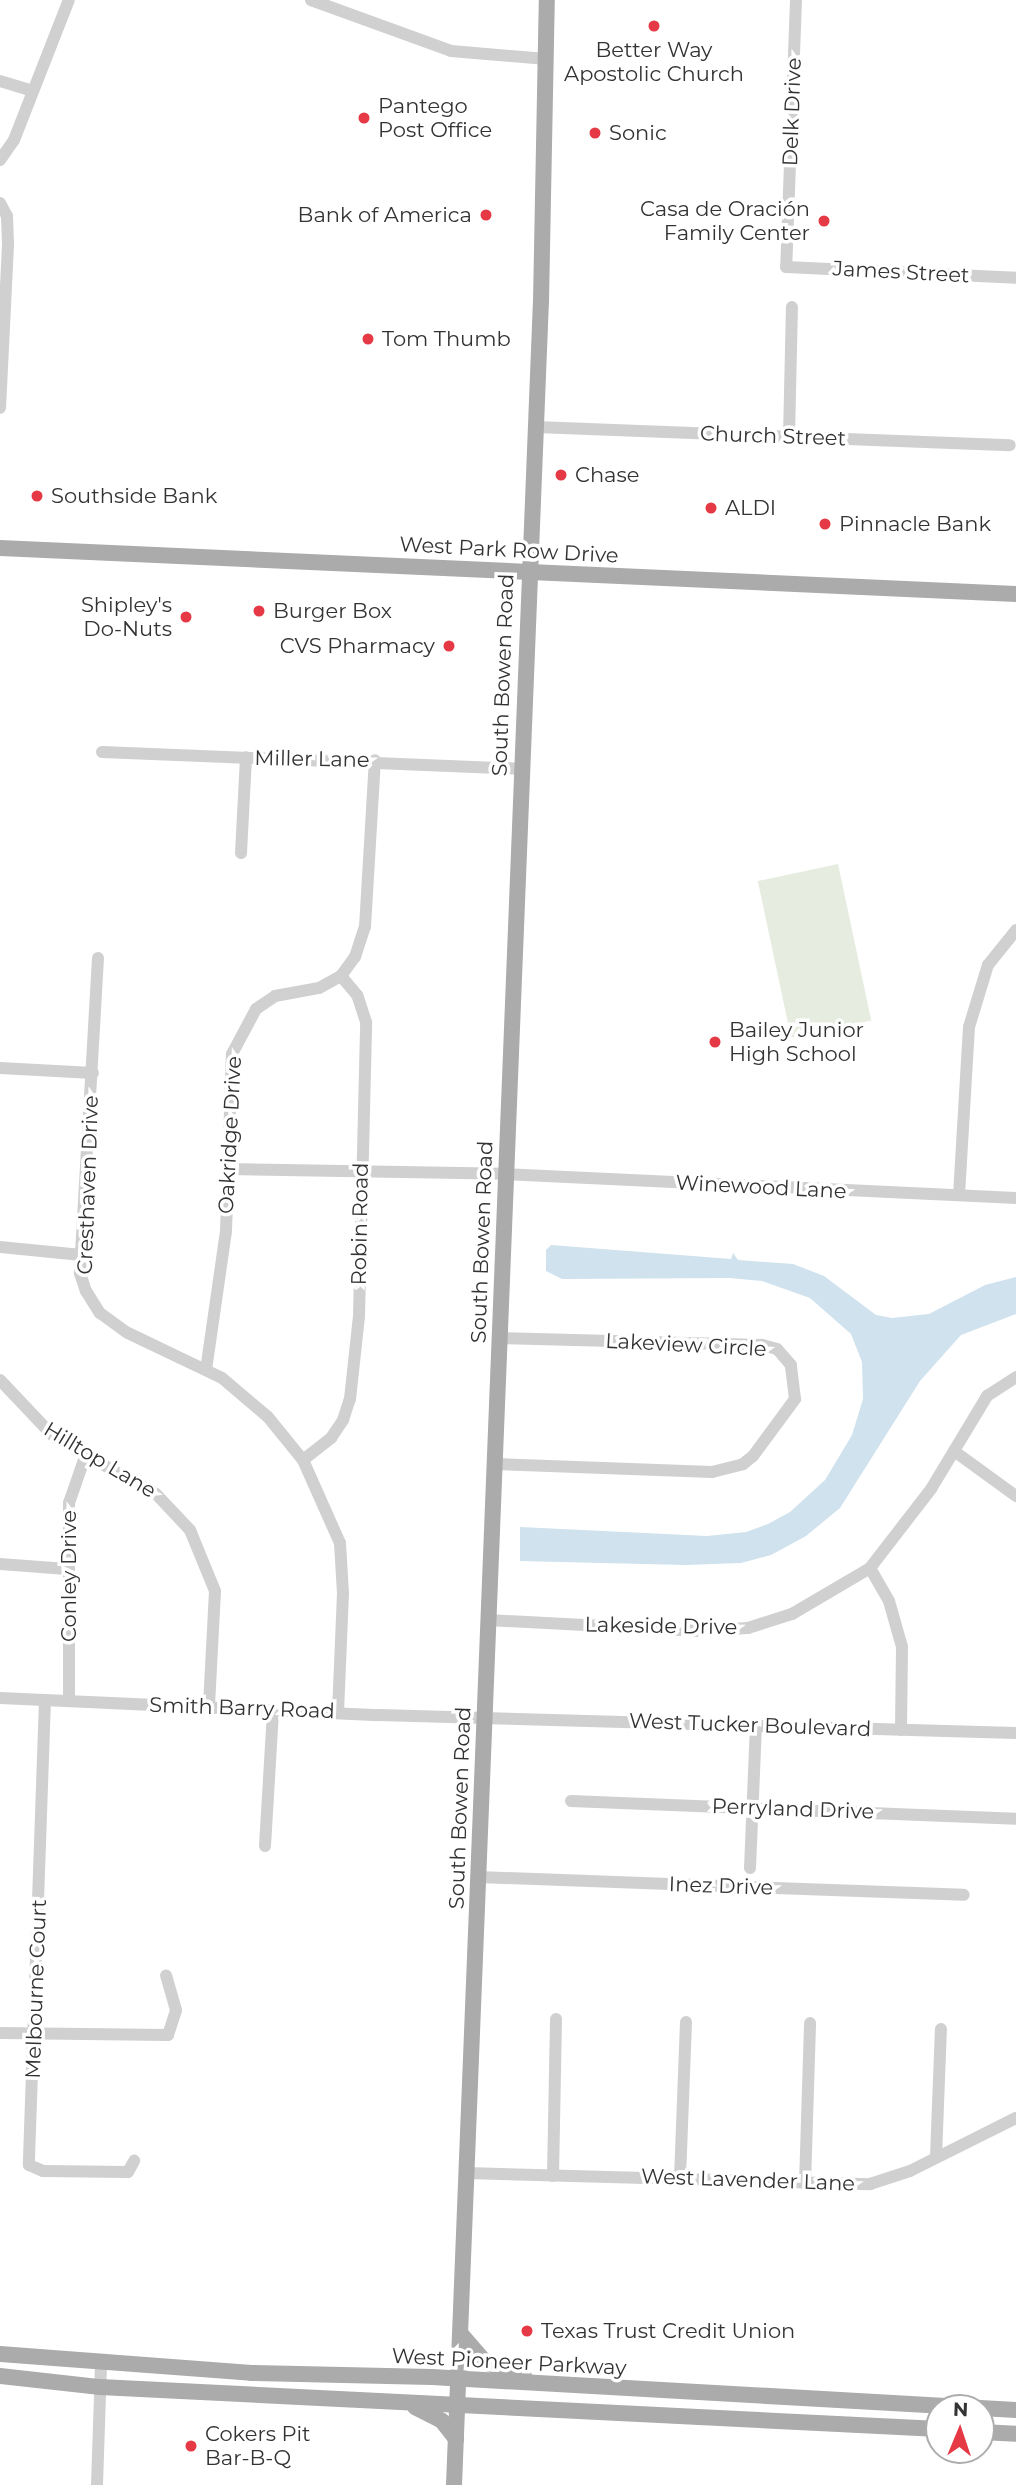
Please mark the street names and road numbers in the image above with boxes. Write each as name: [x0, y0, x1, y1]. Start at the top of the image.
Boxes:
street label: Delk Drive: [778, 57, 806, 167]
street label: James Street: [832, 256, 970, 288]
street label: Church Street: [700, 421, 846, 451]
street label: West Park Row Drive: [399, 532, 619, 568]
street label: South Bowen Road: [487, 573, 519, 777]
street label: Miller Lane: [254, 745, 370, 773]
street label: Oakridge Drive: [213, 1055, 247, 1215]
street label: Cresthaven Drive: [72, 1095, 104, 1275]
street label: South Bowen Road: [466, 1140, 498, 1344]
street label: Robin Road: [346, 1162, 374, 1286]
street label: Winewood Lane: [675, 1170, 847, 1204]
street label: Lakeview Circle: [605, 1328, 767, 1362]
street label: Hilltop Lane: [39, 1417, 161, 1503]
street label: Conley Drive: [56, 1510, 82, 1642]
street label: Lakeside Drive: [584, 1612, 738, 1640]
street label: Smith Barry Road: [149, 1692, 335, 1724]
street label: South Bowen Road: [444, 1706, 476, 1910]
street label: West Tucker Boulevard: [628, 1708, 872, 1742]
street label: Perryland Drive: [711, 1794, 875, 1824]
street label: Inez Drive: [668, 1872, 774, 1900]
street label: Melbourne Court: [20, 1899, 52, 2079]
street label: West Lavender Lane: [641, 2164, 855, 2196]
street label: West Pioneer Parkway: [391, 2343, 627, 2381]

